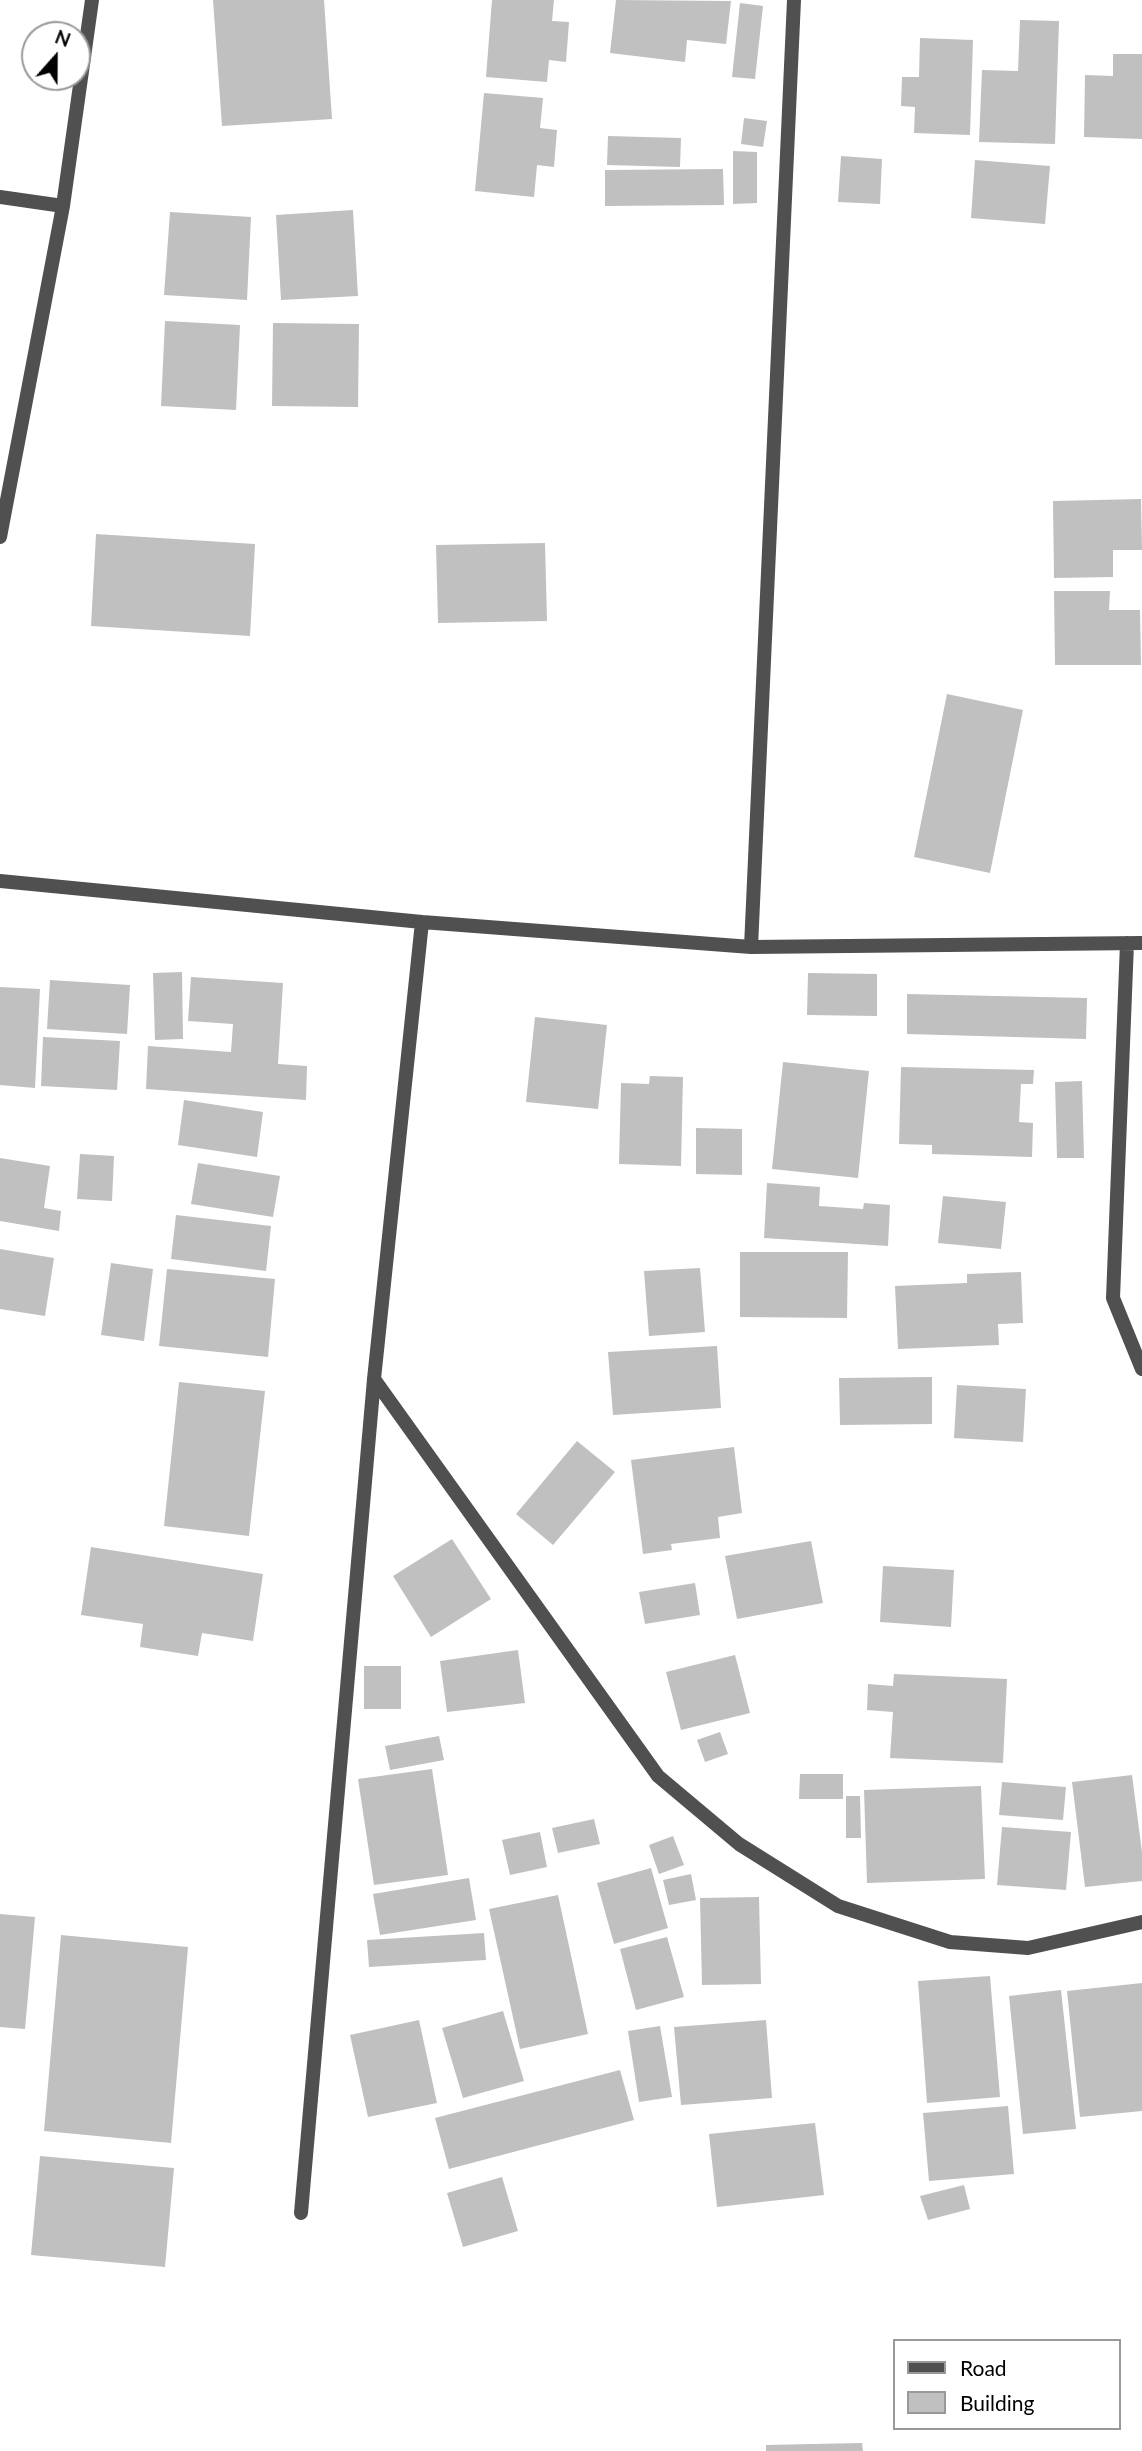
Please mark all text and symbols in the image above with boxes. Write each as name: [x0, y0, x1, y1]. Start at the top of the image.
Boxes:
north arrow: [21, 21, 91, 91]
text: N: [52, 24, 74, 51]
legend: [894, 2339, 1121, 2430]
text: Road: [960, 2355, 1007, 2380]
text: Building: [960, 2390, 1035, 2415]

